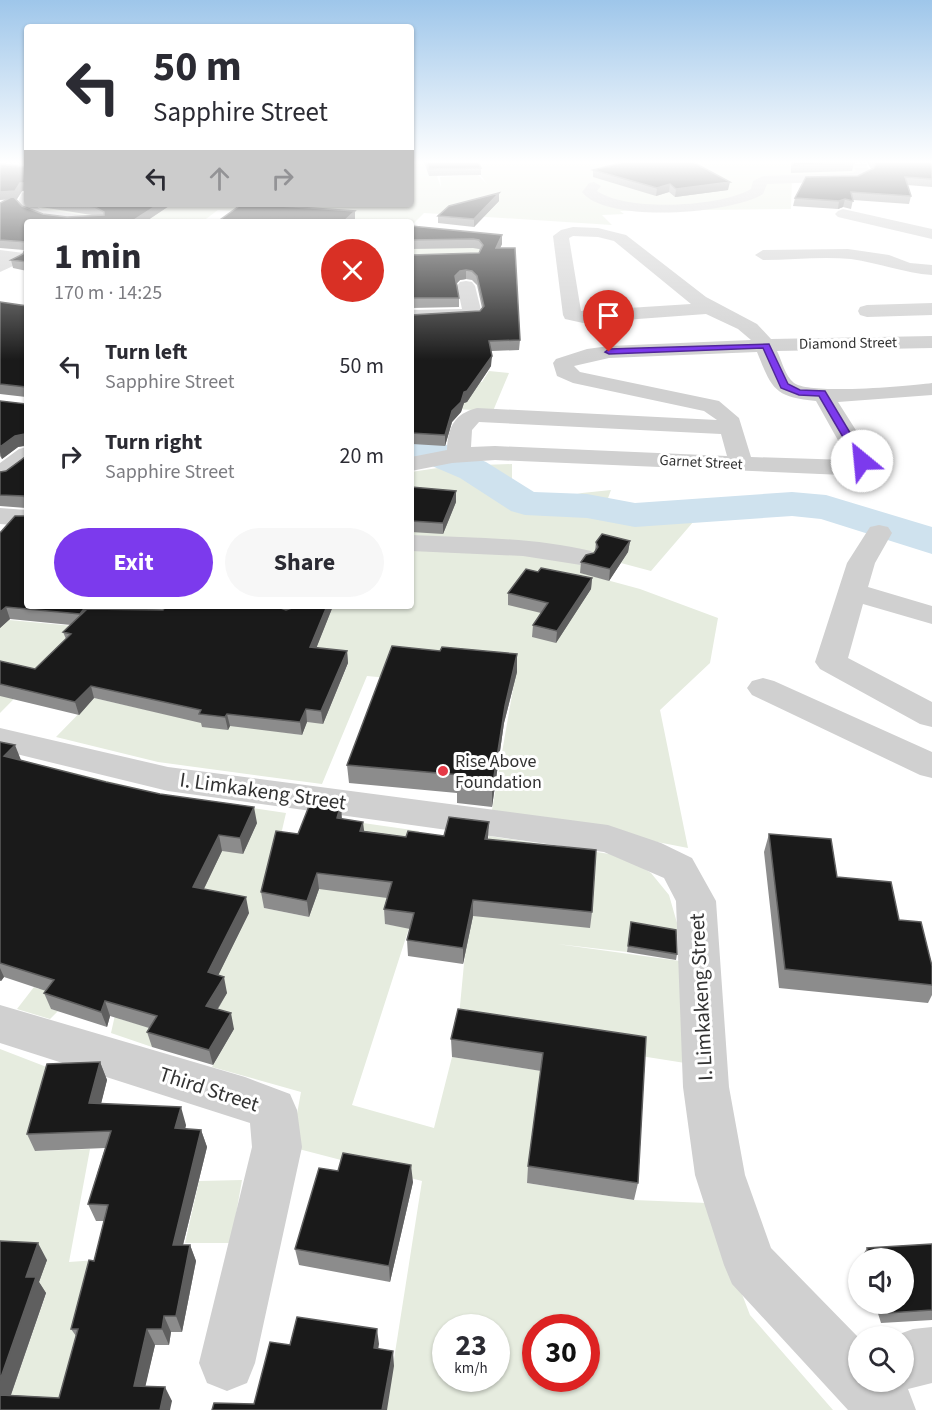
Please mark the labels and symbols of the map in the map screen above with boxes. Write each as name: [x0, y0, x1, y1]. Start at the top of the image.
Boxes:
pin: [583, 290, 634, 352]
street label: Diamond Street: [799, 332, 897, 355]
position arrow: [830, 429, 894, 493]
street label: Garnet Street: [659, 450, 743, 475]
place label: Rise Above Foundation: [455, 749, 542, 795]
street label: I. Limkakeng Street: [178, 764, 348, 818]
marker: Rise Above Foundation: [436, 764, 450, 778]
street label: I. Limkakeng Street: [682, 912, 720, 1082]
street label: Third Street: [155, 1059, 263, 1119]
speed limit sign: 30: [522, 1314, 600, 1392]

